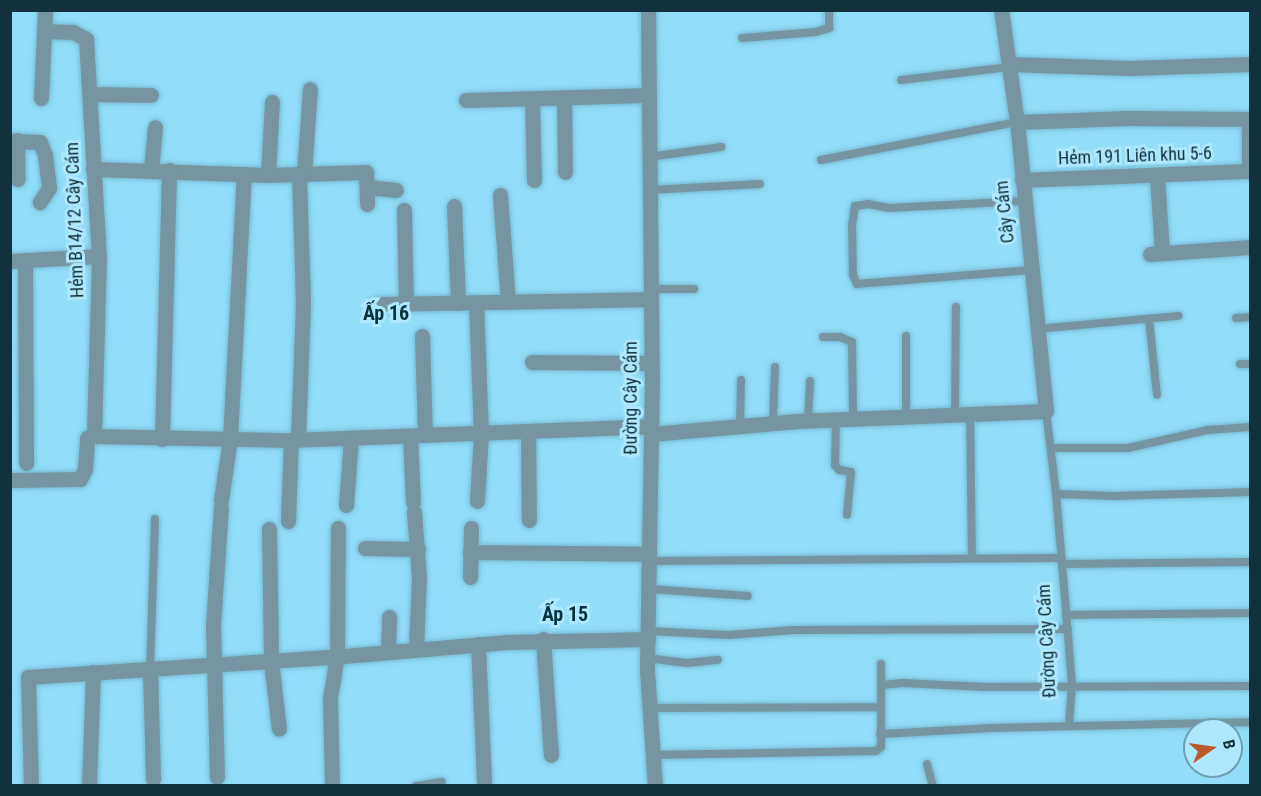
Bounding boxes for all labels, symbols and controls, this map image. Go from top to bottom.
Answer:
street label: Hẻm B14/12 Cây Cám [61,142,89,298]
street label: Hẻm 191 Liên khu 5-6 [1058,143,1212,169]
street label: Cây Cám [991,180,1019,244]
district label: Ấp 16 [363,301,409,325]
street label: Đường Cây Cám [620,341,642,455]
street label: Đường Cây Cám [1033,584,1061,698]
district label: Ấp 15 [542,602,588,626]
north arrow [1183,718,1243,778]
text: B [1219,738,1239,751]

